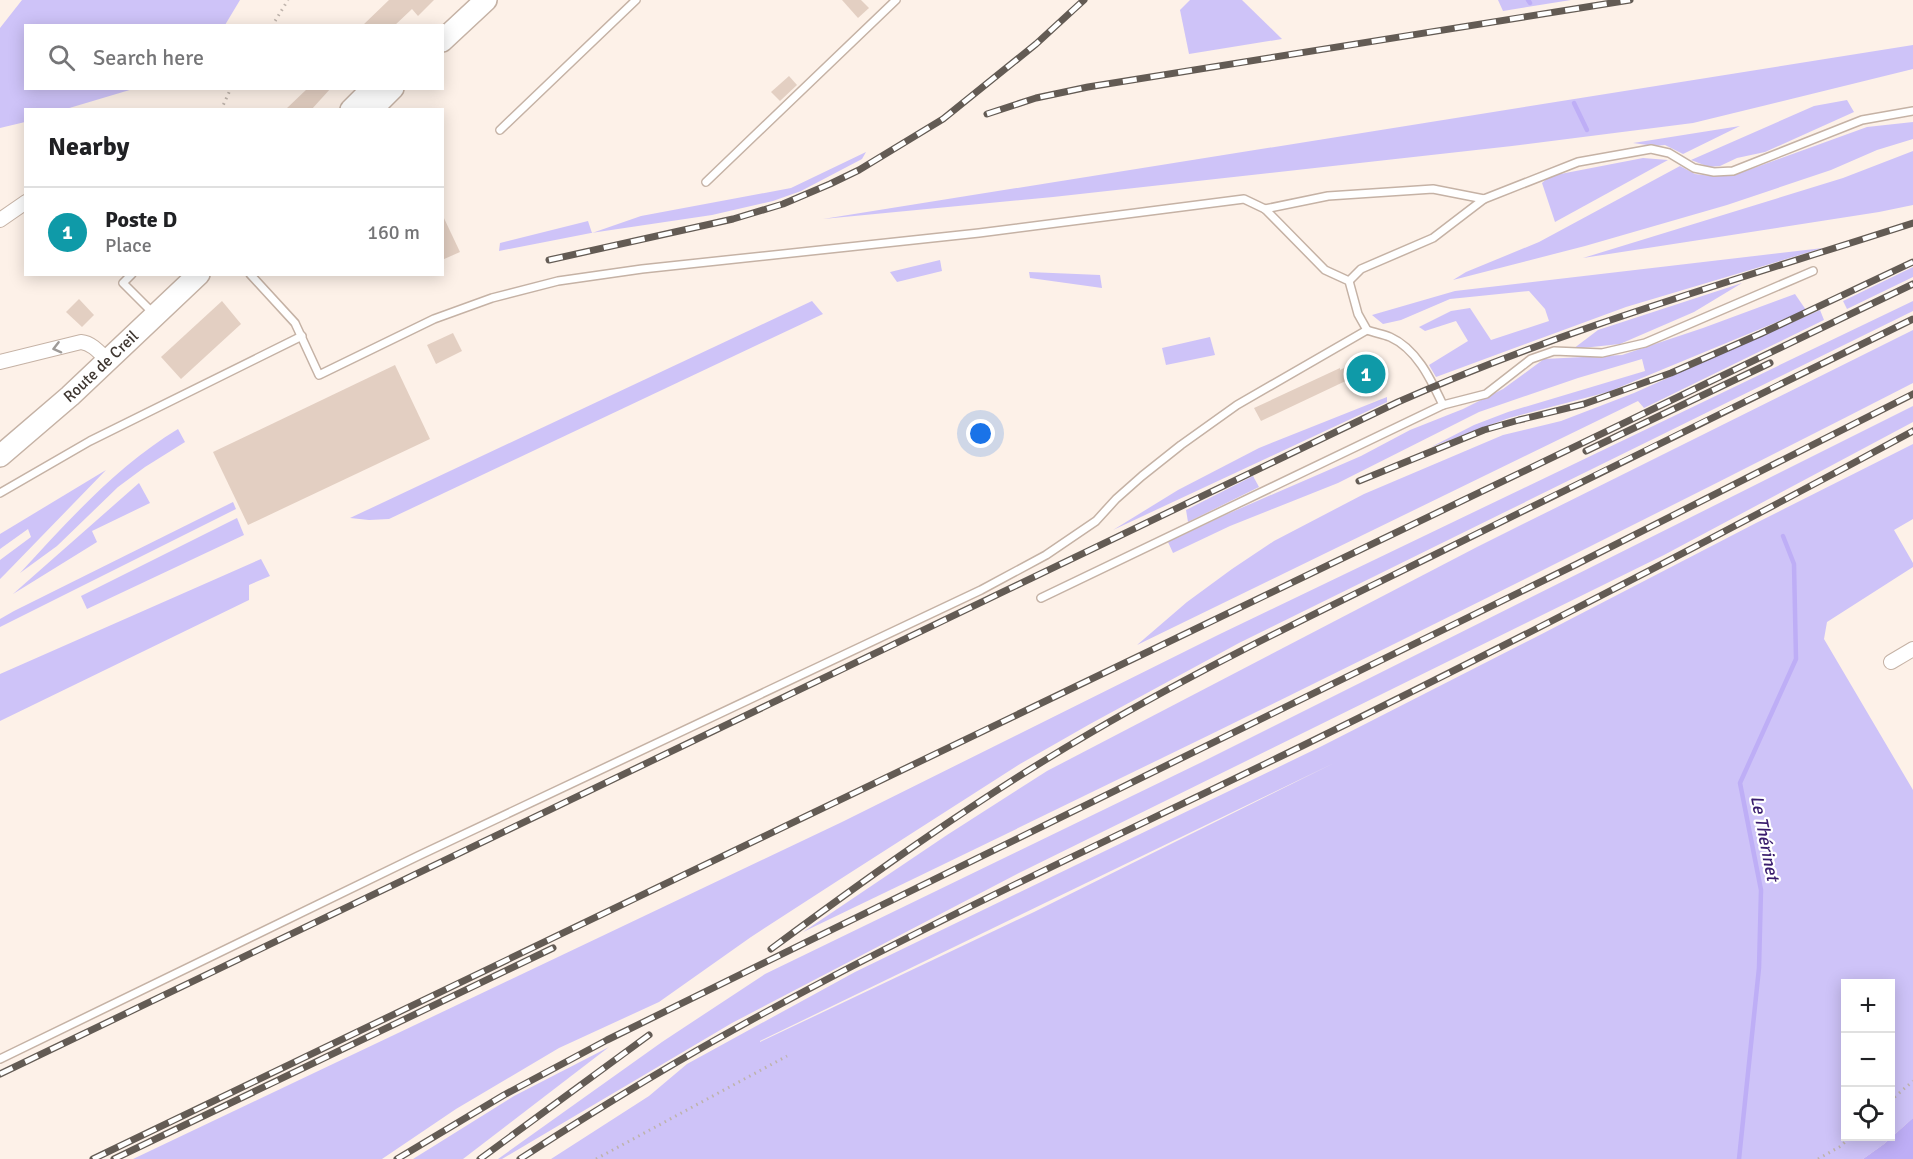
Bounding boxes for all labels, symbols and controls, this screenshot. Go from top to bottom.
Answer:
search box [24,24,444,90]
icon: search [45,41,78,74]
text: Search here [93,44,204,71]
text: Nearby [48,131,129,163]
text: Poste D [105,206,177,233]
text: 1 [62,220,73,245]
text: 160 m [367,220,420,245]
text: Place [105,233,152,258]
street label: Route de Creil [60,326,143,407]
one-way arrow [53,340,63,353]
pin: 1 [1346,352,1386,397]
your location [966,419,995,448]
water label: Le Thérinet [1746,793,1785,885]
map controls [1841,979,1895,1141]
button: + [1841,979,1895,1033]
button: − [1841,1033,1895,1087]
button: locate [1841,1087,1895,1141]

